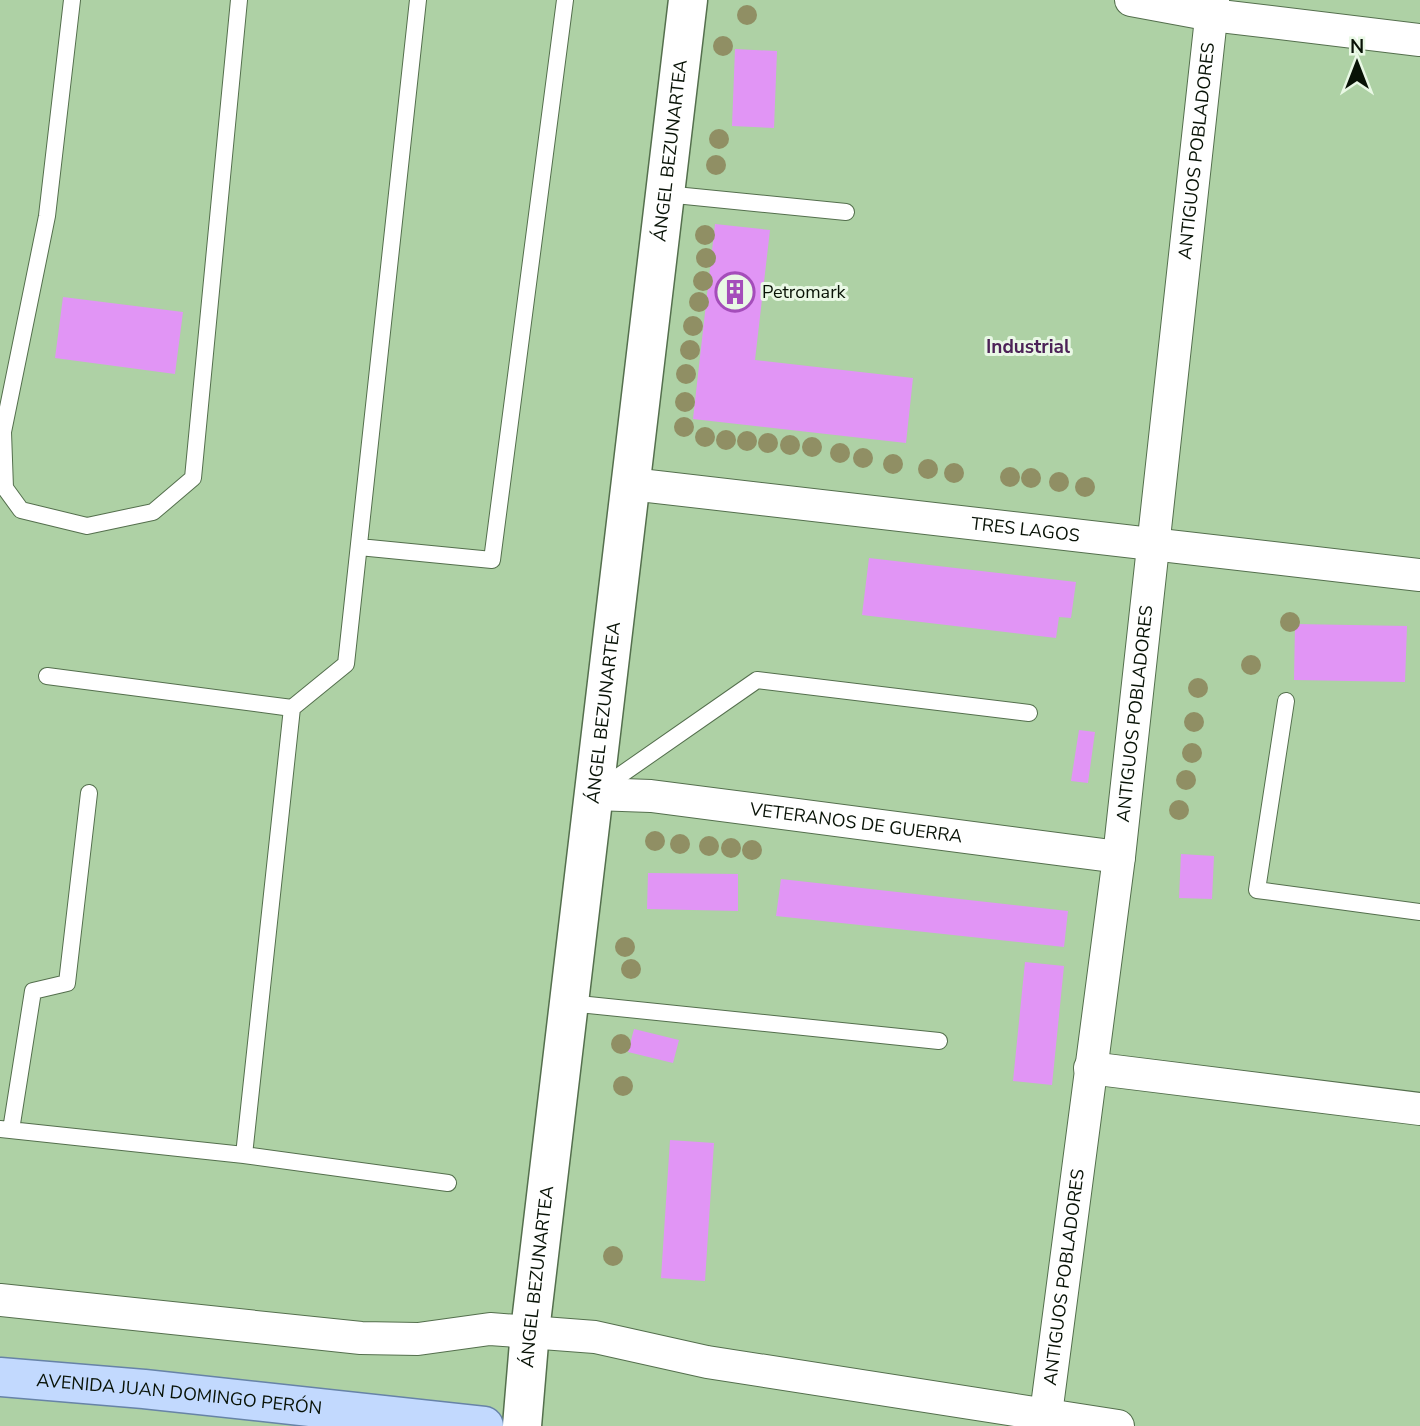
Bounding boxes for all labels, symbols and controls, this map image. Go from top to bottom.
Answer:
north arrow [1322,28,1392,98]
text: N [1350,34,1364,60]
street label: ANTIGUOS POBLADORES [1173,41,1220,261]
street label: ÁNGEL BEZUNARTEA [647,58,693,243]
building icon: Petromark [714,271,756,313]
place label: Petromark [762,280,847,304]
district label: Industrial [986,334,1070,360]
street label: TRES LAGOS [970,511,1081,548]
street label: ANTIGUOS POBLADORES [1111,604,1159,823]
street label: ÁNGEL BEZUNARTEA [581,620,626,805]
street label: VETERANOS DE GUERRA [748,797,964,848]
street label: ANTIGUOS POBLADORES [1038,1168,1090,1387]
street label: ÁNGEL BEZUNARTEA [515,1184,559,1369]
street label: AVENIDA JUAN DOMINGO PERÓN [35,1368,323,1420]

